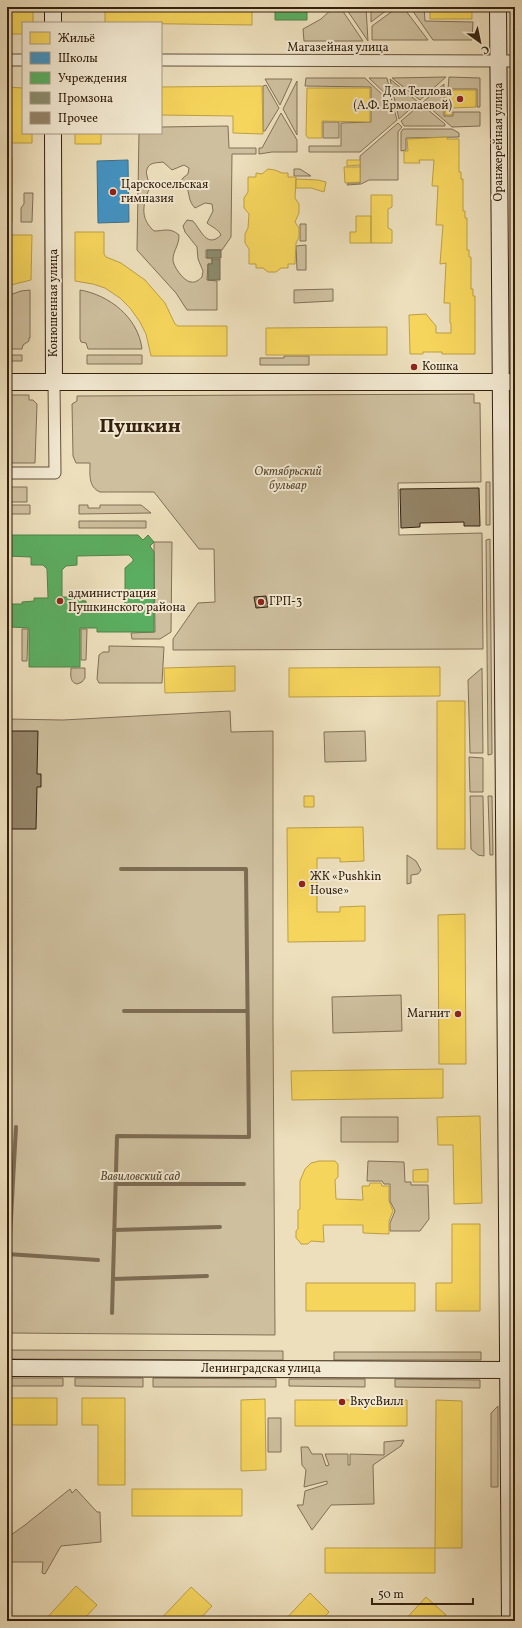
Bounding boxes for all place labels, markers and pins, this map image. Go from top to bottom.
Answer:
place label: Дом Теплова (А.Ф. Ермолаевой) [354,84,452,114]
marker: Дом Теплова (А.Ф. Ермолаевой) [455,94,465,104]
place label: Царскосельская гимназия [121,177,208,207]
marker: Царскосельская гимназия [108,187,118,197]
place label: Кошка [422,359,458,375]
marker: Кошка [409,362,419,372]
place label: администрация Пушкинского района [68,586,186,616]
place label: ГРП-3 [269,594,302,610]
marker: администрация Пушкинского района [55,596,65,606]
marker: ГРП-3 [256,597,266,607]
place label: ЖК «Pushkin House» [310,869,381,899]
marker: ЖК «Pushkin House» [297,879,307,889]
place label: Магнит [407,1006,450,1022]
marker: Магнит [453,1009,463,1019]
place label: ВкусВилл [350,1394,404,1410]
marker: ВкусВилл [337,1397,347,1407]

